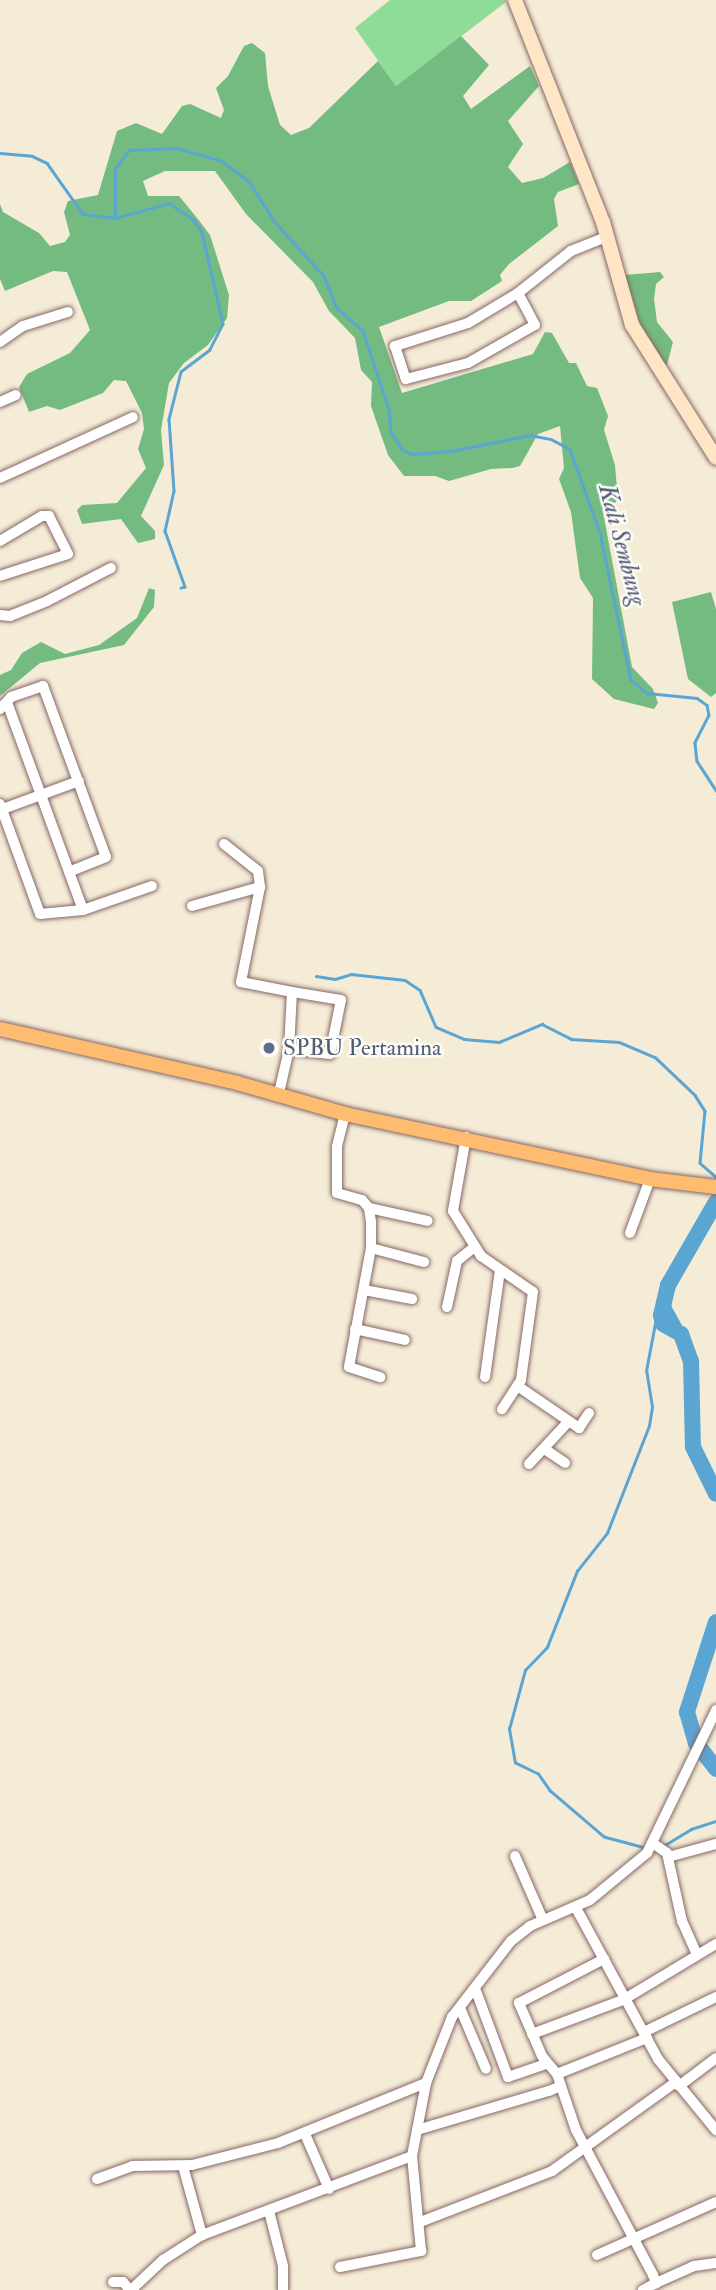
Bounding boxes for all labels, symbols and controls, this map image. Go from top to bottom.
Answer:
water label: Kali Sembung [592,481,652,609]
place label: SPBU Pertamina [283,1034,441,1062]
marker: SPBU Pertamina [261,1040,277,1056]

